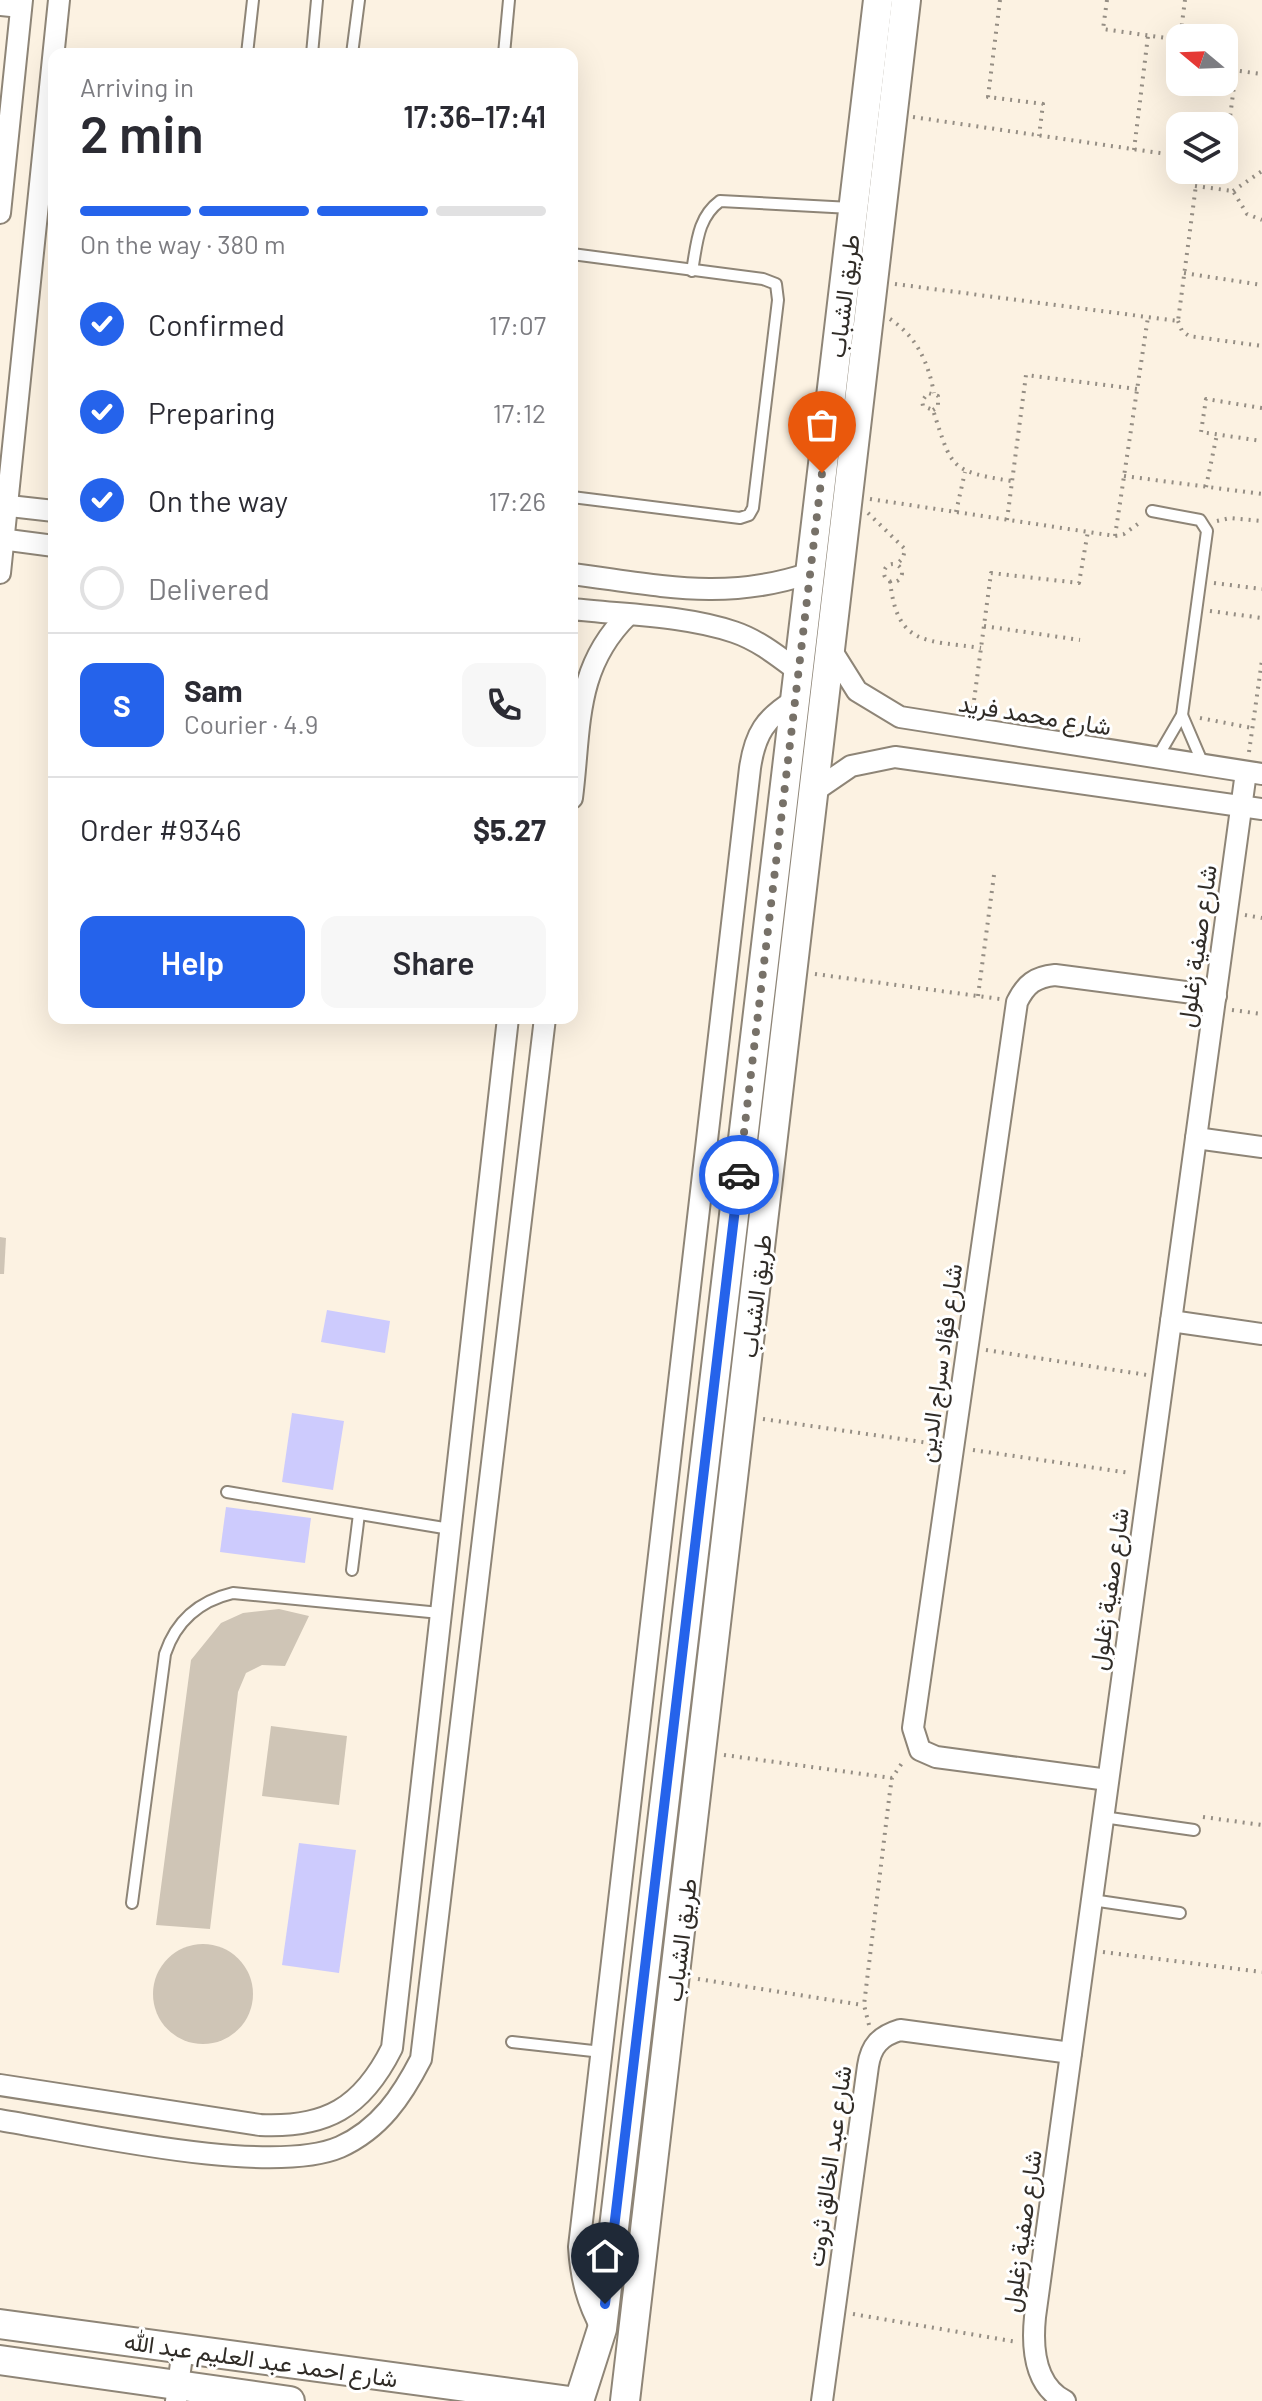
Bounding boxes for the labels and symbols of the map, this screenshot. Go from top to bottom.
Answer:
north arrow [1166,24,1238,96]
street label: طريق الشباب [821,233,867,360]
pin [788,391,856,473]
street label: شارع محمد فريد [956,688,1113,743]
street label: شارع صفية زغلول [1170,863,1225,1029]
courier [699,1135,779,1215]
street label: طريق الشباب [733,1233,779,1360]
street label: شارع فؤاد سراج الدين [911,1262,970,1465]
street label: شارع صفية زغلول [1082,1506,1137,1672]
street label: طريق الشباب [658,1877,704,2004]
street label: شارع عبد الخالق ثروت [800,2064,859,2269]
street label: شارع صفية زغلول [995,2148,1050,2314]
pin [571,2222,639,2304]
street label: شارع احمد عبد العليم عبد الله [122,2325,399,2396]

